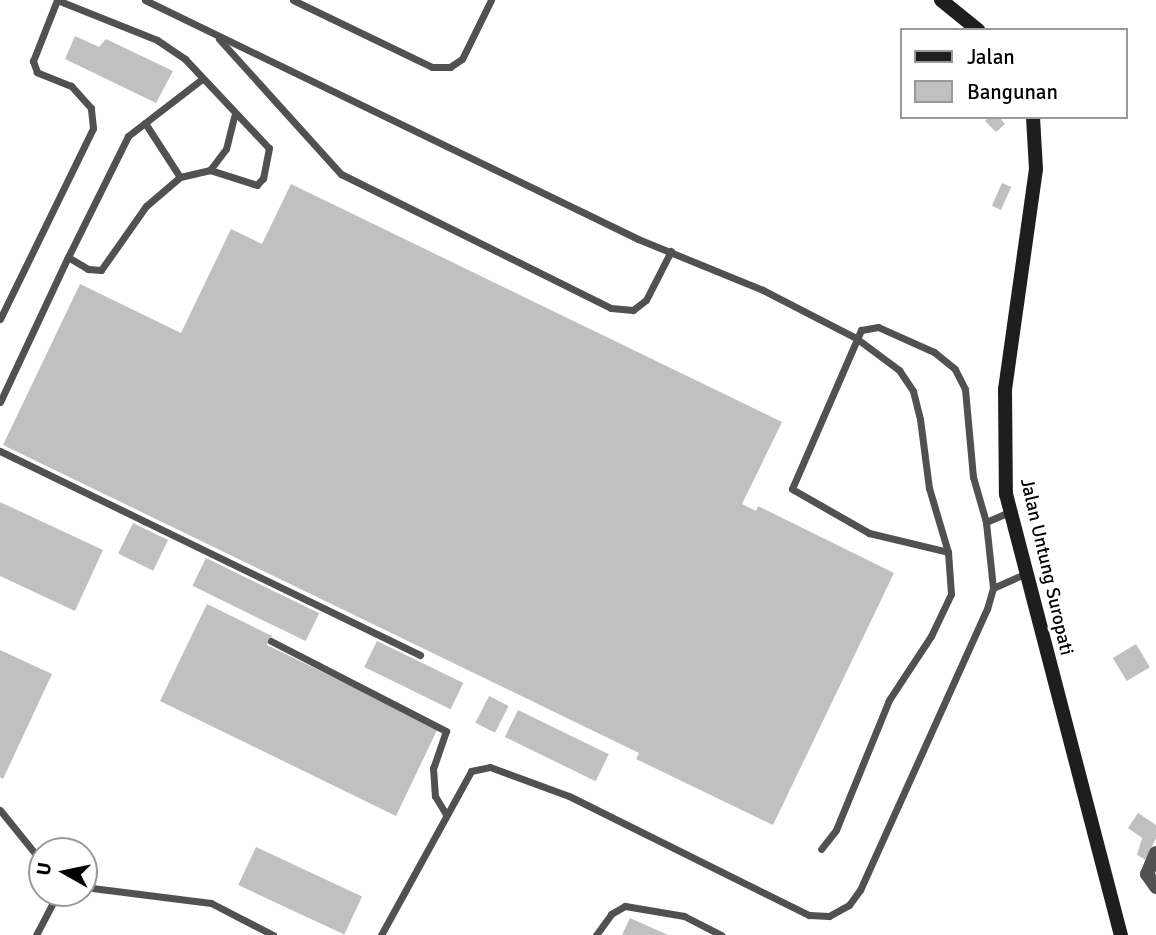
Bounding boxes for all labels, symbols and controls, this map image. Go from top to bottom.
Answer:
legend [900,28,1128,119]
text: Jalan [967,44,1015,70]
text: Bangunan [967,79,1058,105]
street label: Jalan Untung Suropati [1015,476,1077,658]
north arrow [28,837,98,907]
text: U [31,861,57,877]

